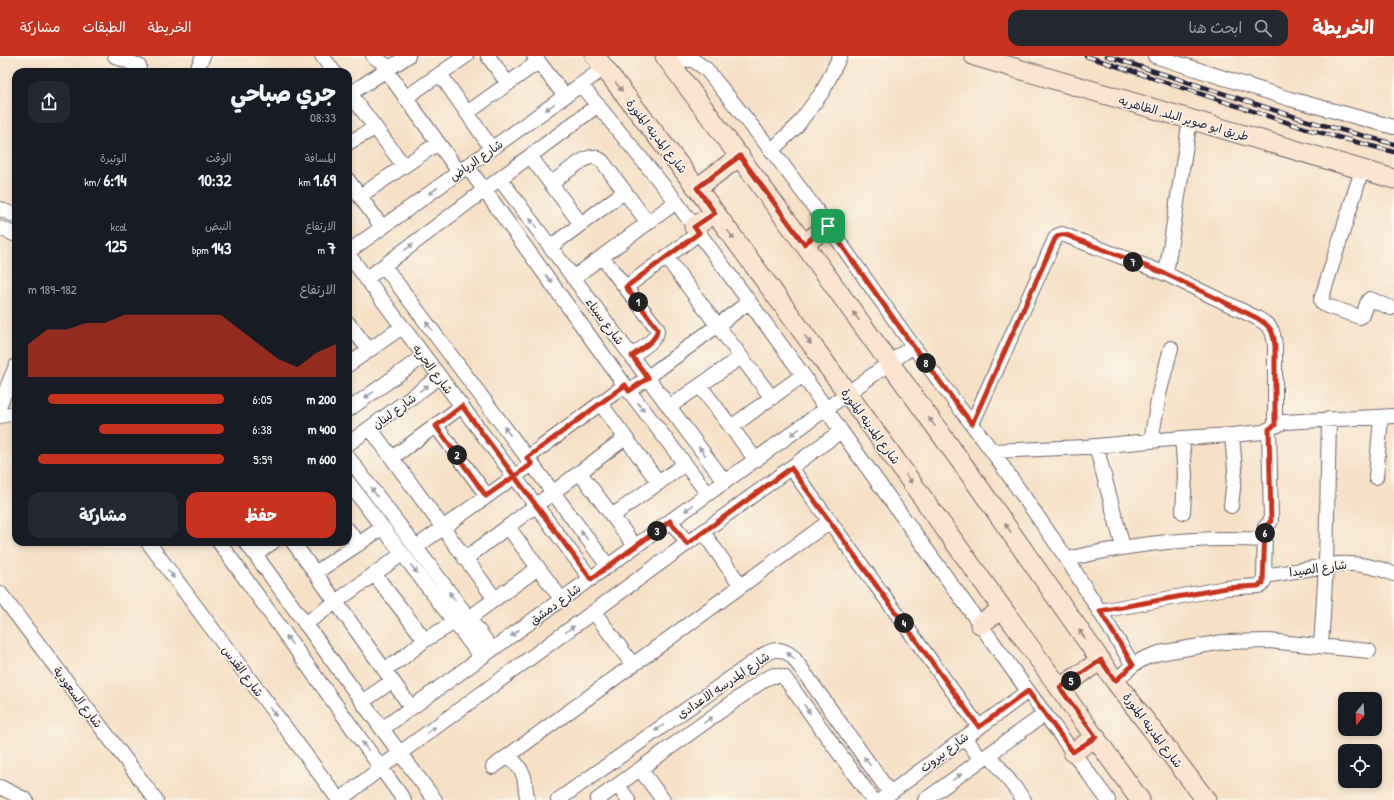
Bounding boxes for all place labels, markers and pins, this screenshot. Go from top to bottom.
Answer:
pin [811,209,845,243]
pin: 7 [1123,252,1143,272]
pin: 1 [628,292,648,312]
pin: 8 [916,353,936,373]
pin: 2 [447,445,467,465]
pin: 3 [647,521,667,541]
pin: 6 [1255,523,1275,543]
pin: 4 [894,613,914,633]
pin: 5 [1061,671,1081,691]

